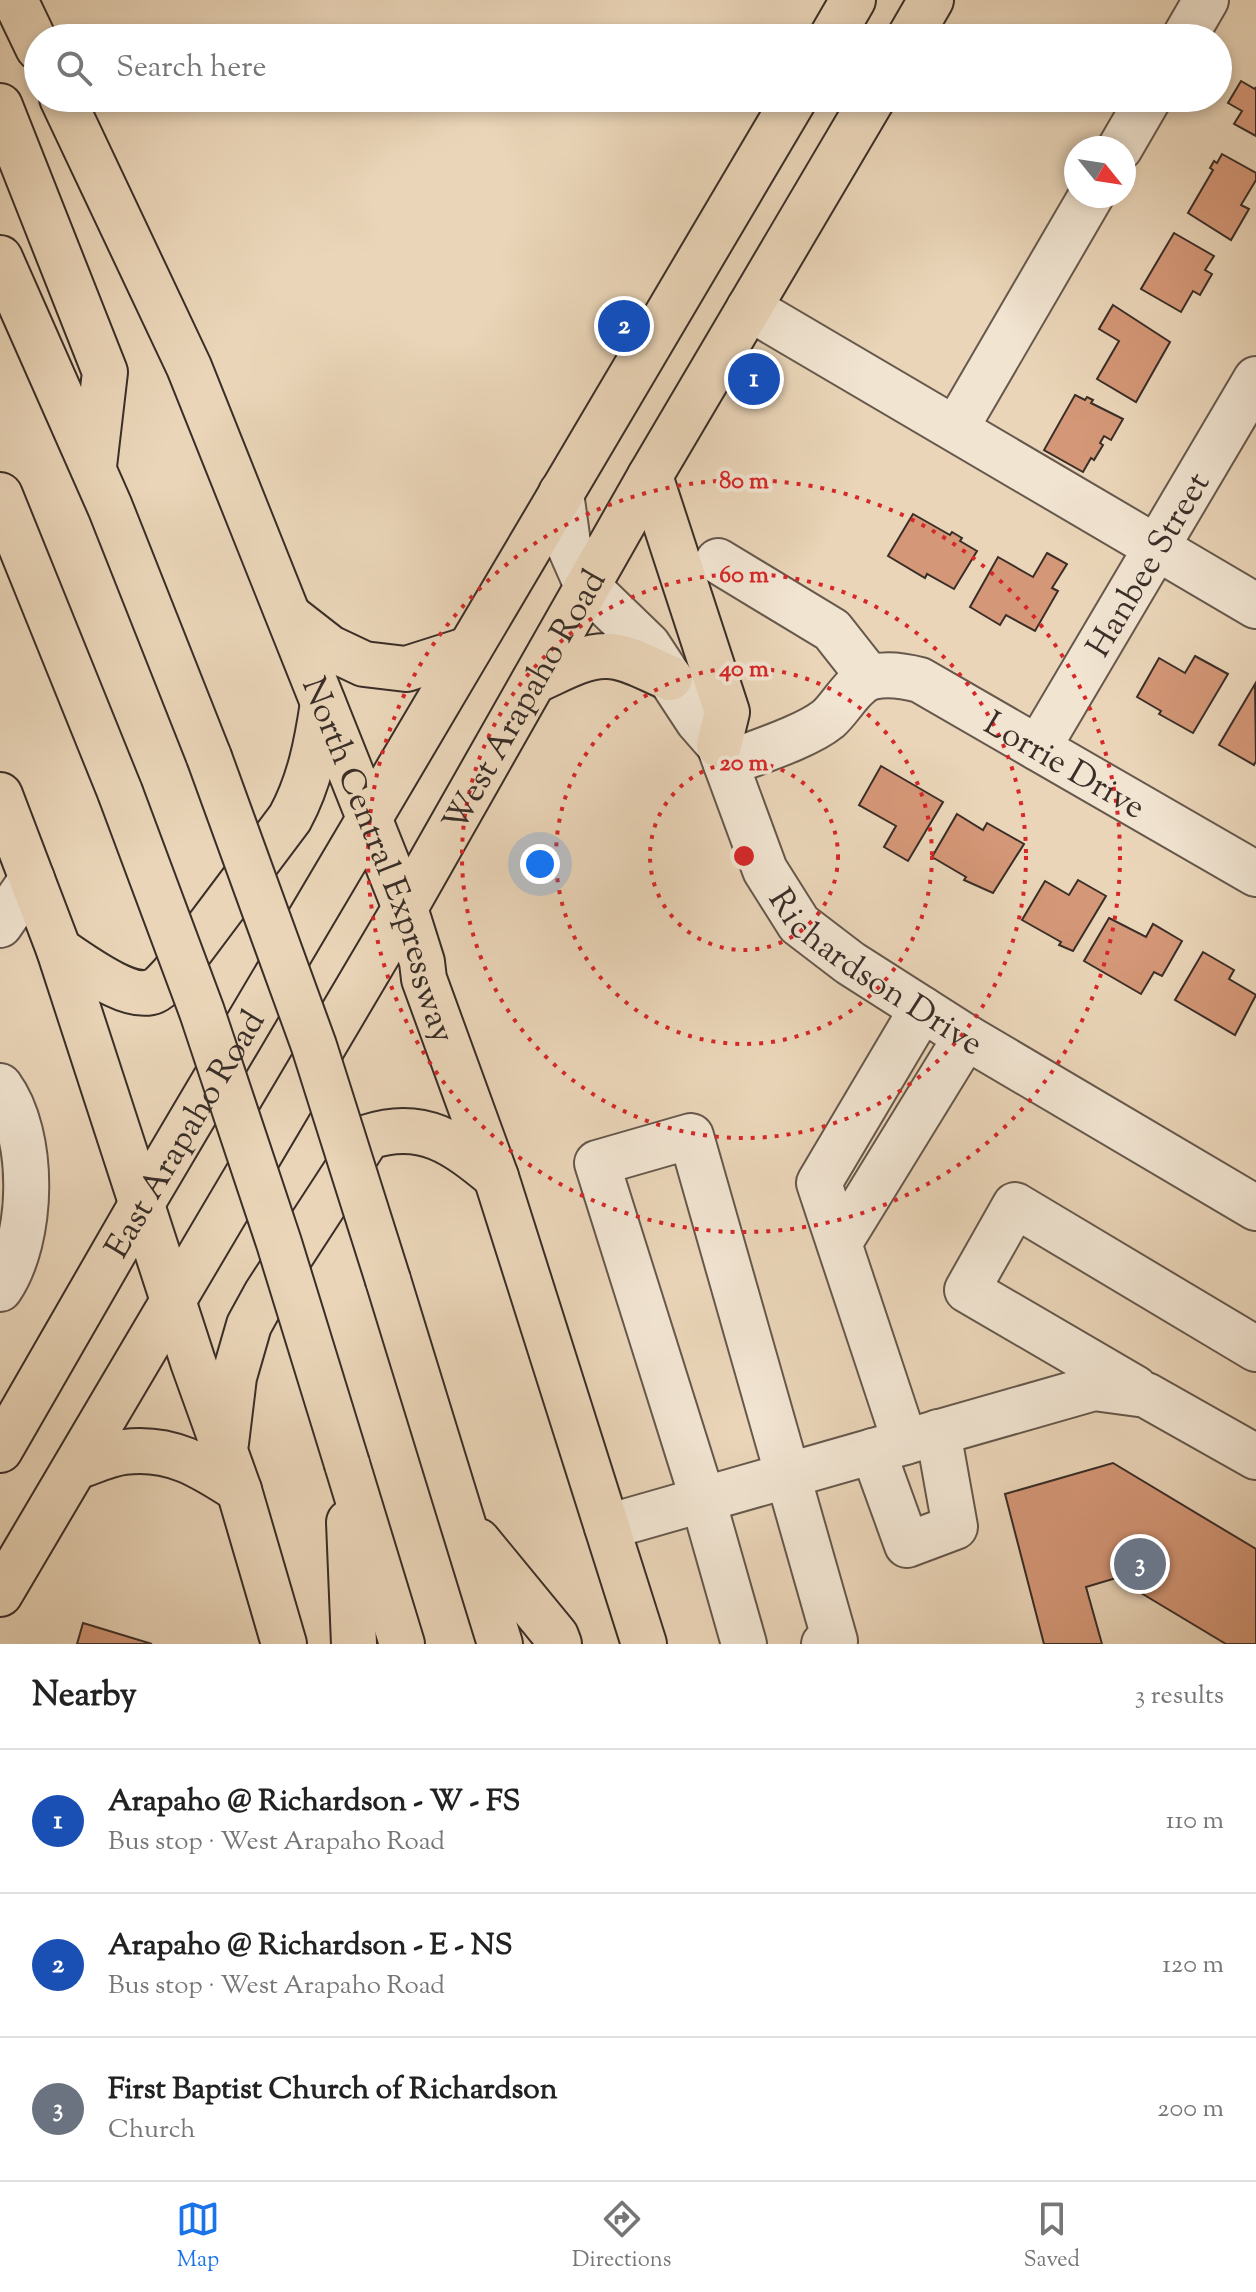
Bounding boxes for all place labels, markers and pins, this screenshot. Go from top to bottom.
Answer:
pin: 2 [598,296,650,356]
pin: 1 [728,349,780,409]
centre of rings [730,842,758,870]
pin: 3 [1114,1534,1166,1594]

